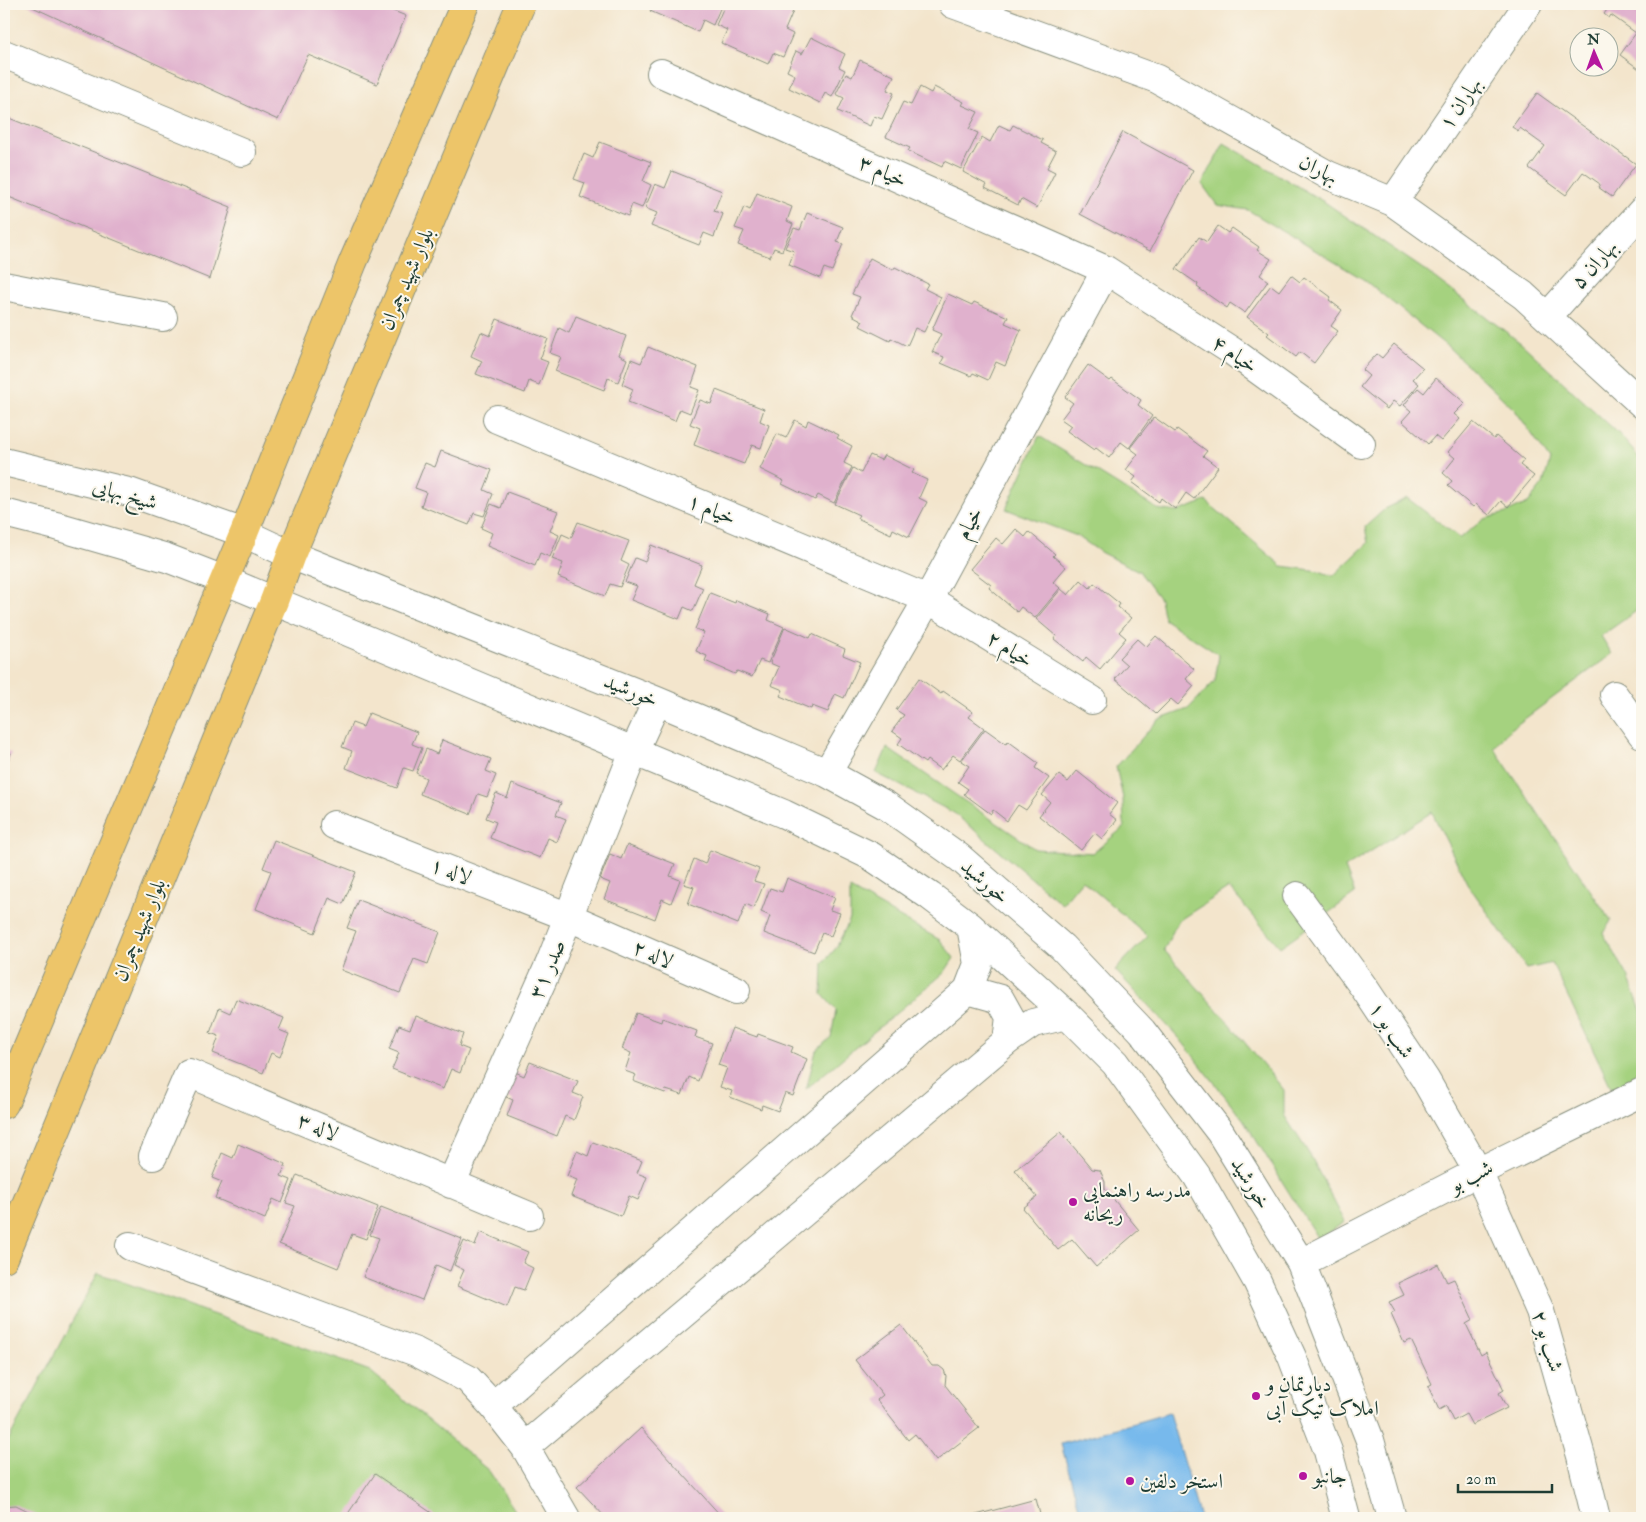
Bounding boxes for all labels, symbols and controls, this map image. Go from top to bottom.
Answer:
north arrow [1568,28,1618,78]
text: N [1586,31,1601,48]
street label: بهاران ۱ [1433,72,1488,135]
street label: بهاران [1294,148,1343,191]
street label: خیام ۳ [853,149,911,198]
street label: بلوار شهید چمران [373,224,440,335]
street label: بهاران ۵ [1565,234,1624,295]
street label: خیام ۴ [1204,329,1263,383]
street label: شیخ بهایی [88,472,160,521]
street label: خیام ۱ [682,487,740,535]
street label: خیام [950,502,993,546]
street label: خیام ۲ [979,625,1038,677]
street label: خورشید [600,667,662,714]
street label: لاله ۱ [427,851,475,892]
street label: خورشید [955,853,1015,910]
street label: بلوار شهید چمران [107,875,172,986]
street label: لاله ۲ [628,934,677,975]
street label: صدر ۳۱ [523,935,572,1003]
street label: شب بو ۱ [1363,997,1420,1064]
street label: لاله ۳ [293,1107,342,1148]
street label: خورشید [1224,1152,1277,1214]
street label: شب بو [1443,1154,1498,1200]
place label: مدرسه راهنمایی ریحانه [1083,1177,1191,1228]
marker: مدرسه راهنمایی ریحانه [1067,1196,1079,1208]
street label: شب بو ۲ [1525,1307,1570,1375]
place label: دپارتمان و املاک تیک آبی [1264,1371,1379,1423]
marker: دپارتمان و املاک تیک آبی [1250,1390,1262,1402]
scale bar [1458,1462,1552,1494]
place label: جانبو [1311,1463,1347,1490]
place label: استخر دلفین [1140,1468,1223,1495]
marker: جانبو [1297,1470,1309,1482]
text: 20 m [1466,1470,1496,1489]
marker: استخر دلفین [1124,1475,1136,1487]

